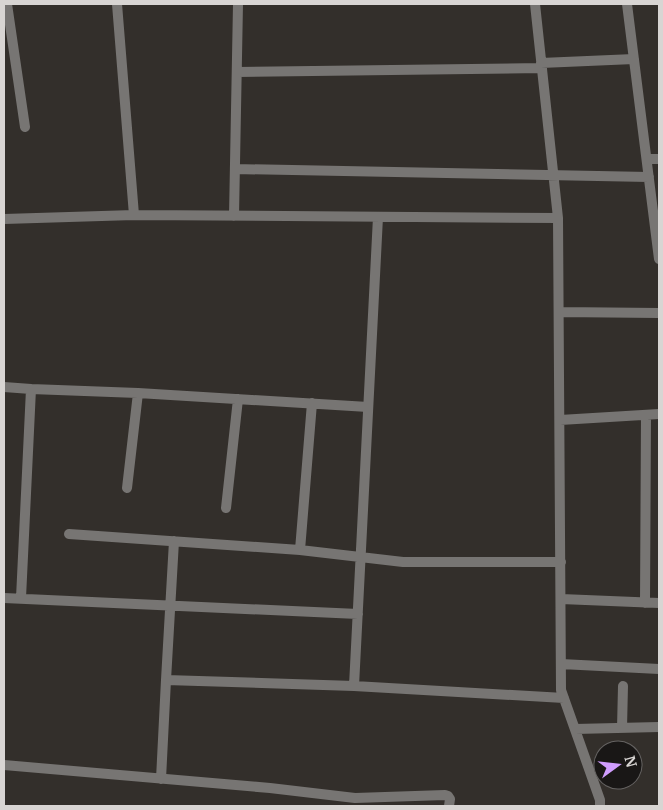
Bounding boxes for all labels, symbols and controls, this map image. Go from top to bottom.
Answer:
north arrow [593,740,643,790]
text: N [620,754,641,769]

